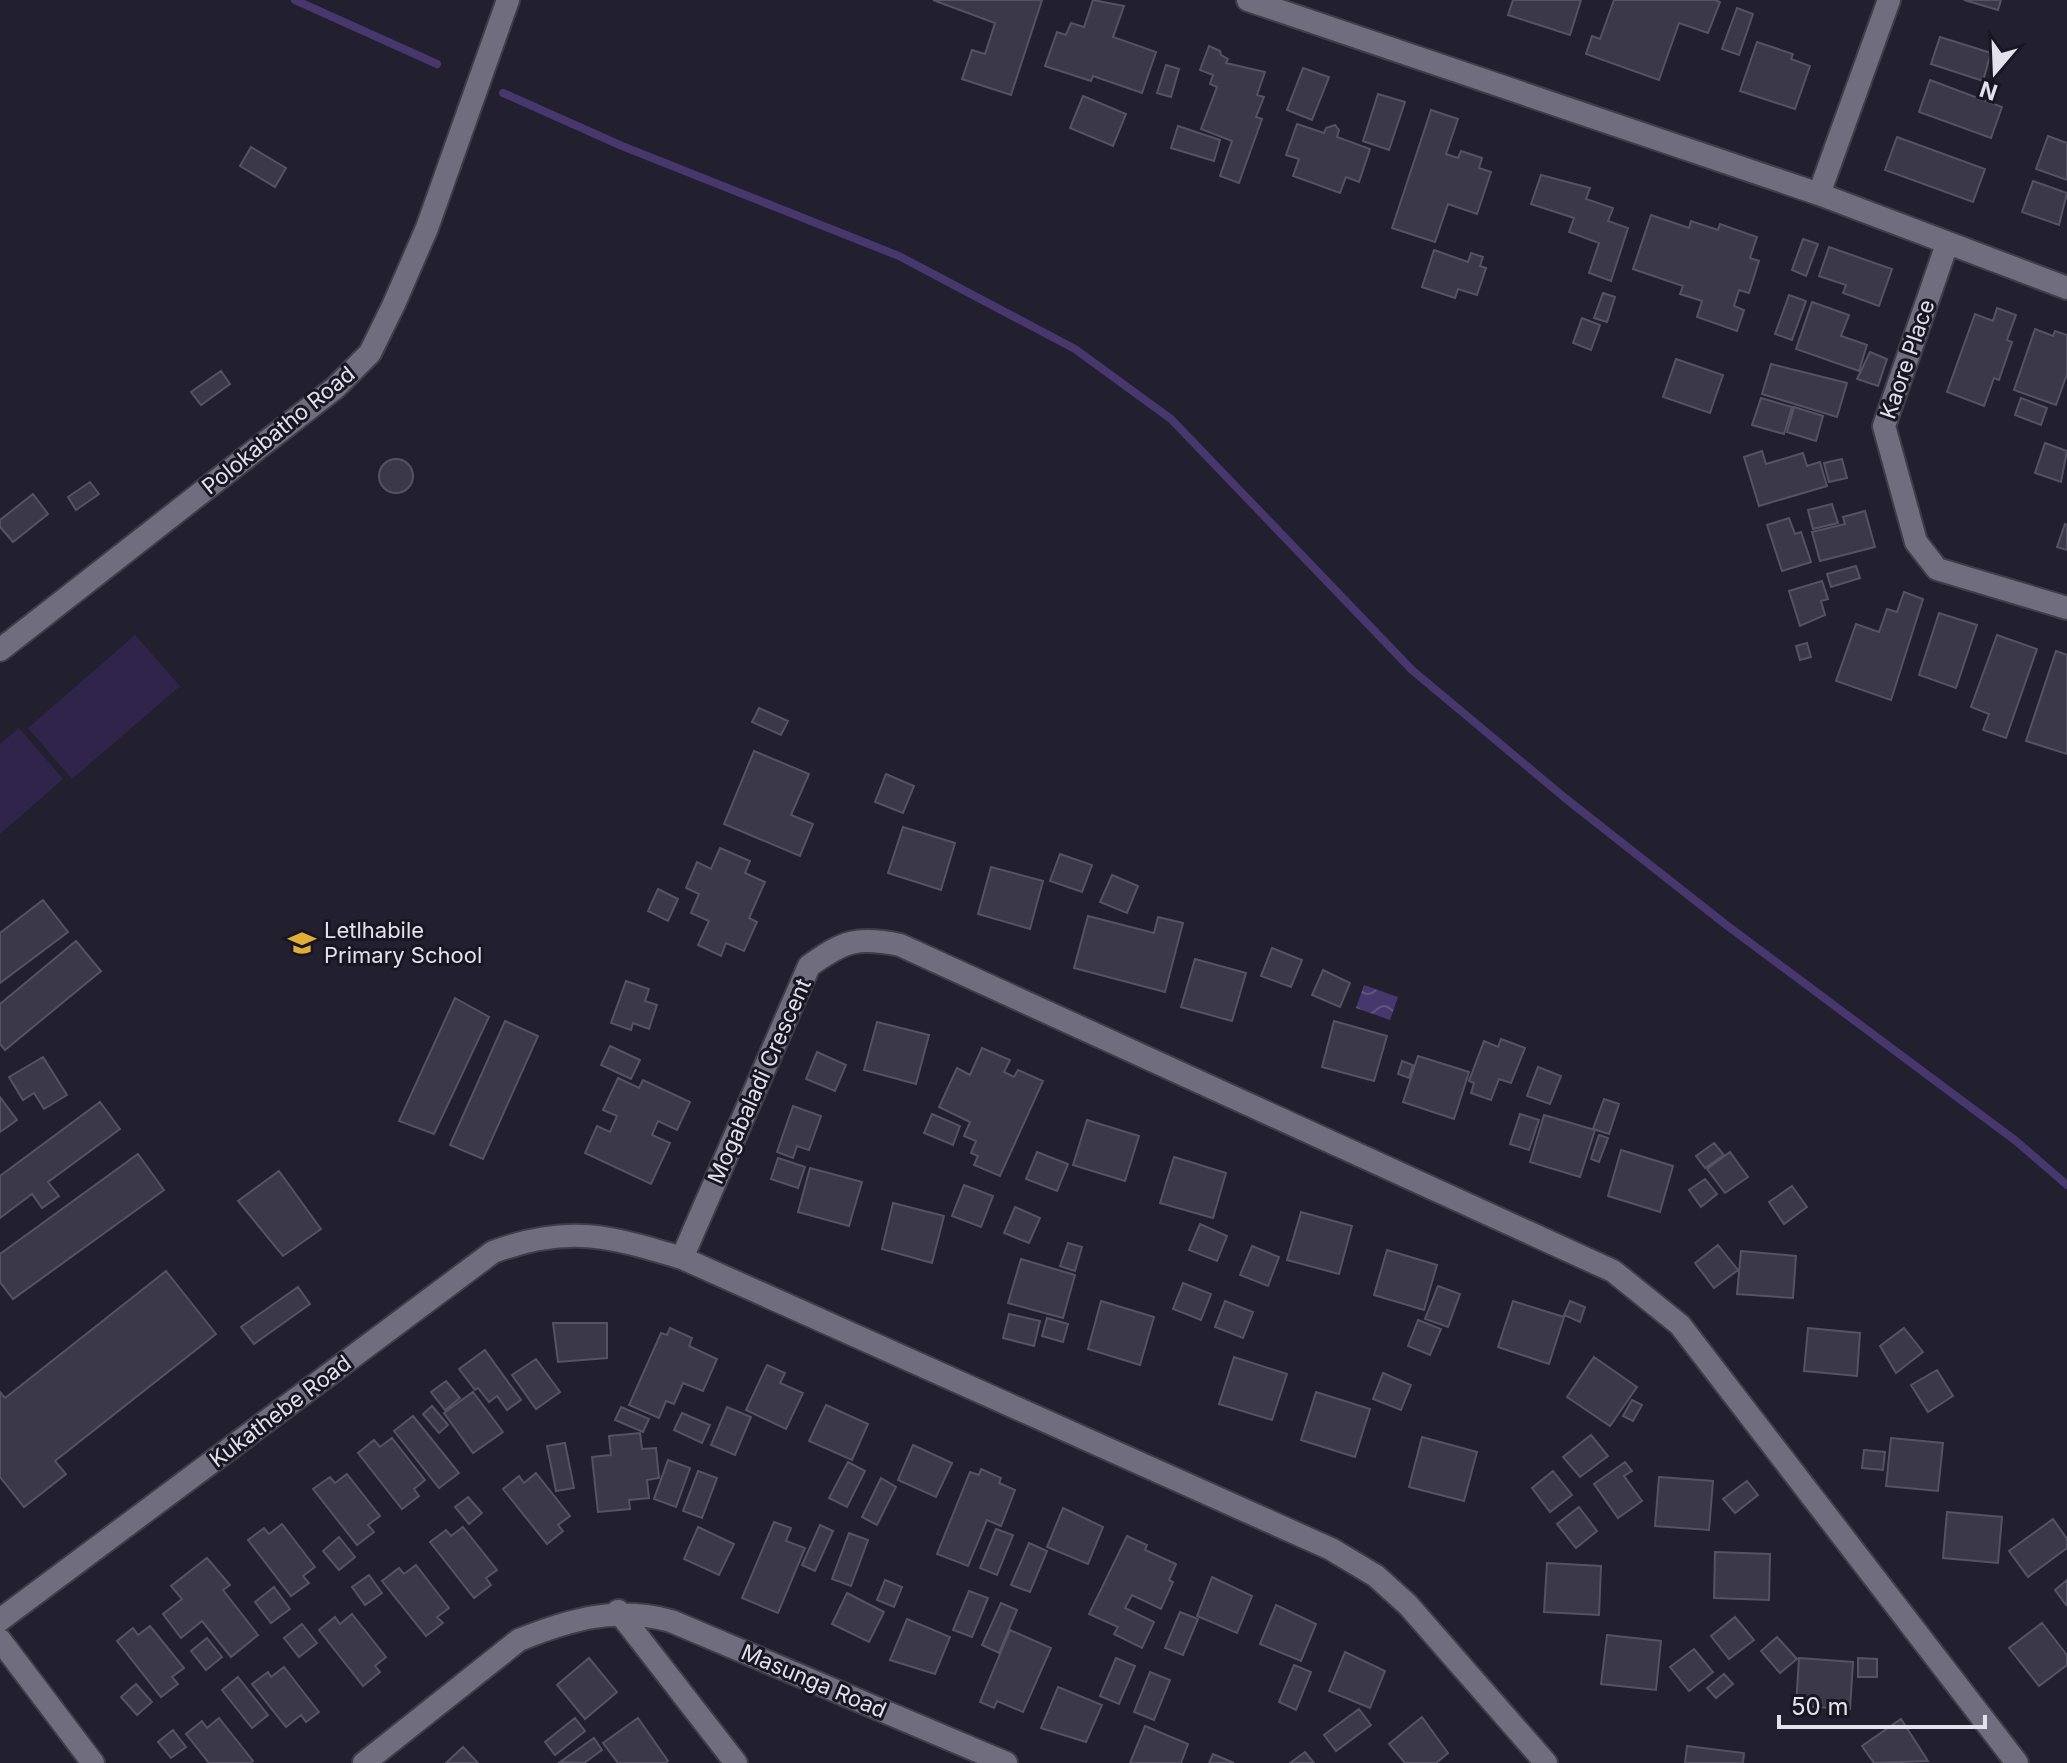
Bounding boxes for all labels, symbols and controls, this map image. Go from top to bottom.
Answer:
north arrow [1955,32,2035,112]
text: N [1976,76,2001,106]
street label: Kaore Place [1874,296,1940,422]
street label: Polokabatho Road [196,361,360,499]
place label: Letlhabile Primary School [324,917,482,968]
school or university icon: Letlhabile Primary School [287,928,317,958]
street label: Mogabaladi Crescent [702,974,816,1188]
street label: Kukathebe Road [204,1349,356,1473]
street label: Masunga Road [738,1639,890,1723]
scale bar [1779,1679,1985,1729]
text: 50 m [1791,1692,1849,1721]

